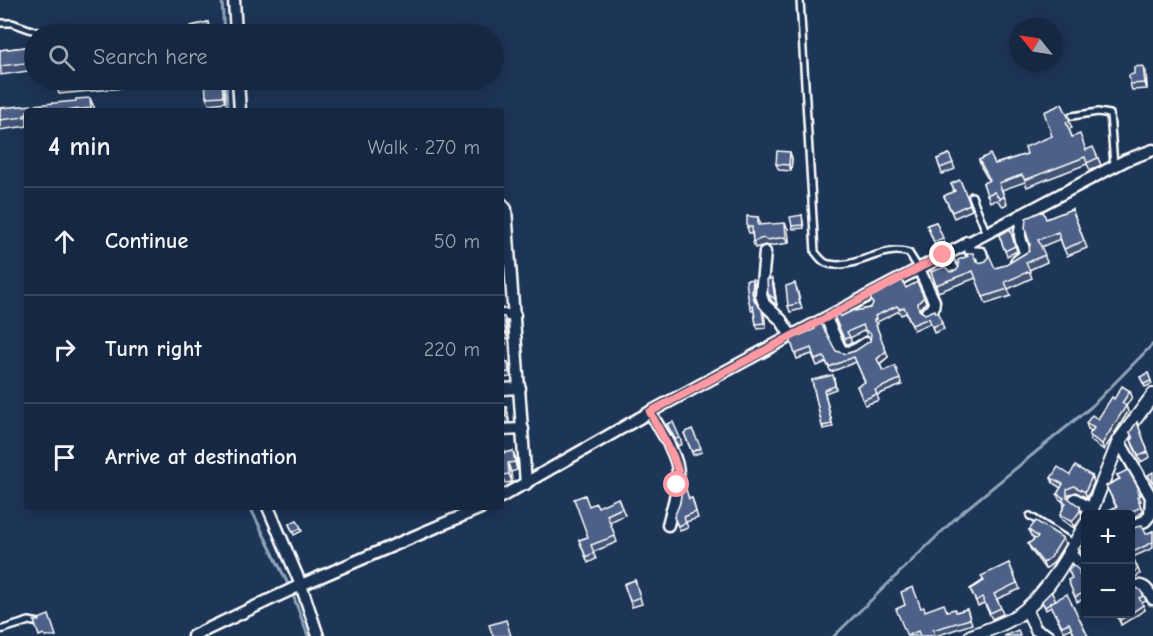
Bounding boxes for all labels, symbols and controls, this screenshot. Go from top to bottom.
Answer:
north arrow [1009,18,1063,72]
search box [24,24,504,90]
icon: search [45,41,78,74]
text: Search here [93,44,208,70]
text: 4 min [48,132,111,162]
text: Walk · 270 m [367,136,480,159]
icon: ahead [48,225,81,258]
text: Continue [105,228,188,254]
text: 50 m [434,230,480,253]
route end [929,241,955,267]
icon: right [48,333,81,366]
text: Turn right [105,336,202,362]
text: 220 m [424,338,480,361]
icon: arrive [48,441,81,474]
text: Arrive at destination [105,444,297,470]
route start [663,471,689,497]
map controls [1081,510,1135,618]
button: + [1081,510,1135,564]
button: − [1081,564,1135,618]

